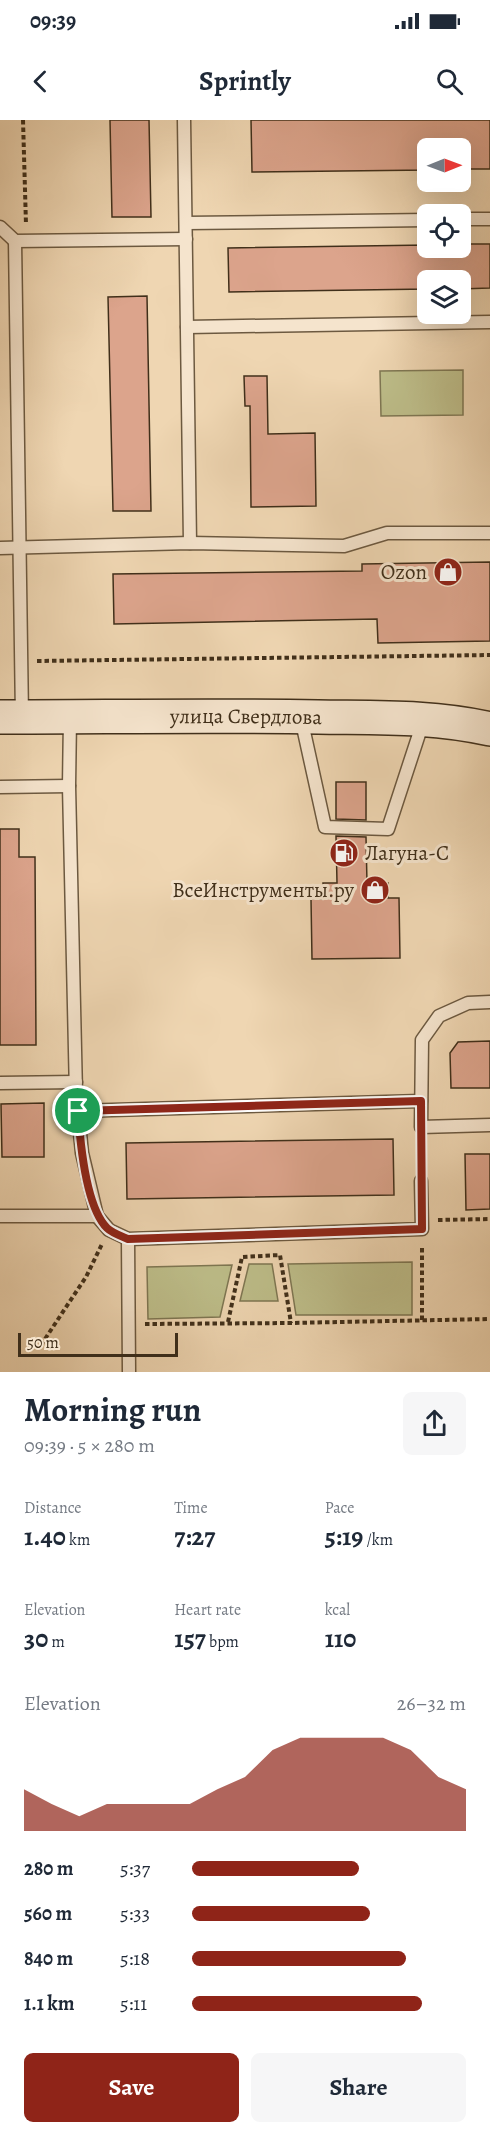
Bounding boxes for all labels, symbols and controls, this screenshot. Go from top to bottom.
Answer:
text: 09:39 [30,6,76,36]
text: Sprintly [199,63,291,99]
icon: back [24,65,57,98]
icon: search [433,65,466,98]
north arrow [417,138,471,192]
map controls [417,138,471,324]
button: locate [417,204,471,258]
button: layers [417,270,471,324]
shop icon: Ozon [432,556,464,588]
place label: Ozon [381,558,427,586]
street label: улица Свердлова [169,702,323,731]
fuel station icon: Лагуна-С [328,837,360,869]
place label: Лагуна-С [365,839,449,867]
shop icon: ВсеИнструменты.ру [359,874,391,906]
place label: ВсеИнструменты.ру [172,876,354,904]
pin [52,1085,103,1136]
icon: arrive [61,1094,94,1127]
scale bar [18,1330,178,1358]
text: 50 m [27,1332,59,1354]
text: Morning run [24,1387,201,1432]
button: share [403,1392,466,1455]
text: 09:39 · 5 × 280 m [24,1432,155,1459]
text: Distance [24,1497,81,1519]
text: Time [174,1497,208,1519]
text: Pace [325,1497,354,1519]
text: 1.40 [24,1519,66,1554]
text: 7:27 [174,1519,215,1554]
text: 5:19 [325,1519,363,1554]
text: km [66,1529,90,1551]
text: /km [363,1529,393,1551]
text: Elevation [24,1599,85,1621]
text: Heart rate [174,1599,241,1621]
text: kcal [325,1599,350,1621]
text: 30 [24,1621,48,1656]
text: 157 [174,1621,206,1656]
text: 110 [325,1621,356,1656]
text: m [48,1631,65,1653]
text: bpm [206,1631,239,1653]
text: Elevation [24,1690,101,1717]
text: 26–32 m [397,1690,466,1717]
text: 280 m [24,1855,74,1882]
text: 5:37 [120,1855,150,1882]
text: 560 m [24,1900,72,1927]
text: 5:33 [120,1900,150,1927]
text: 840 m [24,1945,73,1972]
text: 5:18 [120,1945,150,1972]
text: 1.1 km [24,1990,74,2017]
text: 5:11 [120,1990,147,2017]
button: Save [24,2053,239,2122]
button: Share [251,2053,466,2122]

